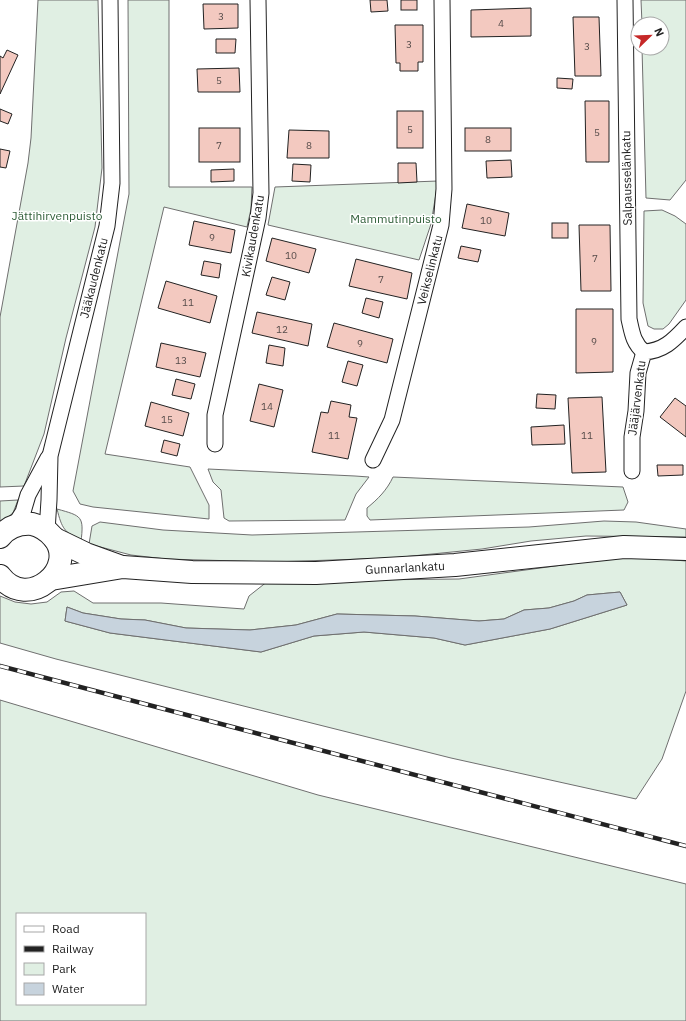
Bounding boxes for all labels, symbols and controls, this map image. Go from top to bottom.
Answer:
house number: 3 [218,10,224,23]
north arrow [630,16,670,56]
house number: 4 [498,17,504,30]
text: N [651,26,667,39]
house number: 3 [406,38,412,51]
house number: 3 [584,40,590,53]
house number: 5 [216,74,222,87]
house number: 5 [407,123,413,136]
house number: 5 [594,126,600,139]
street label: Salpausselänkatu [618,130,635,226]
house number: 8 [485,133,491,146]
house number: 7 [216,139,222,152]
house number: 8 [306,139,312,152]
street label: Kivikaudenkatu [238,194,267,278]
park label: Jättihirvenpuisto [12,208,103,223]
park label: Mammutinpuisto [350,211,442,226]
house number: 10 [480,214,492,227]
house number: 9 [209,231,215,244]
street label: Veikselinkatu [414,233,445,307]
street label: Jääkaudenkatu [76,236,111,320]
house number: 10 [285,249,297,262]
house number: 7 [592,252,598,265]
house number: 7 [378,273,384,286]
house number: 11 [182,296,194,309]
house number: 12 [276,323,288,336]
house number: 9 [591,335,597,348]
house number: 9 [357,337,363,350]
house number: 13 [175,354,187,367]
street label: Jääjärvenkatu [624,359,649,436]
house number: 14 [261,400,273,413]
house number: 15 [161,413,173,426]
house number: 11 [328,429,340,442]
house number: 11 [581,429,593,442]
street label: Gunnarlankatu [365,558,445,577]
legend [16,913,146,1005]
text: Road [52,921,80,936]
text: Railway [52,941,94,956]
text: Park [52,961,77,976]
text: Water [52,981,85,996]

